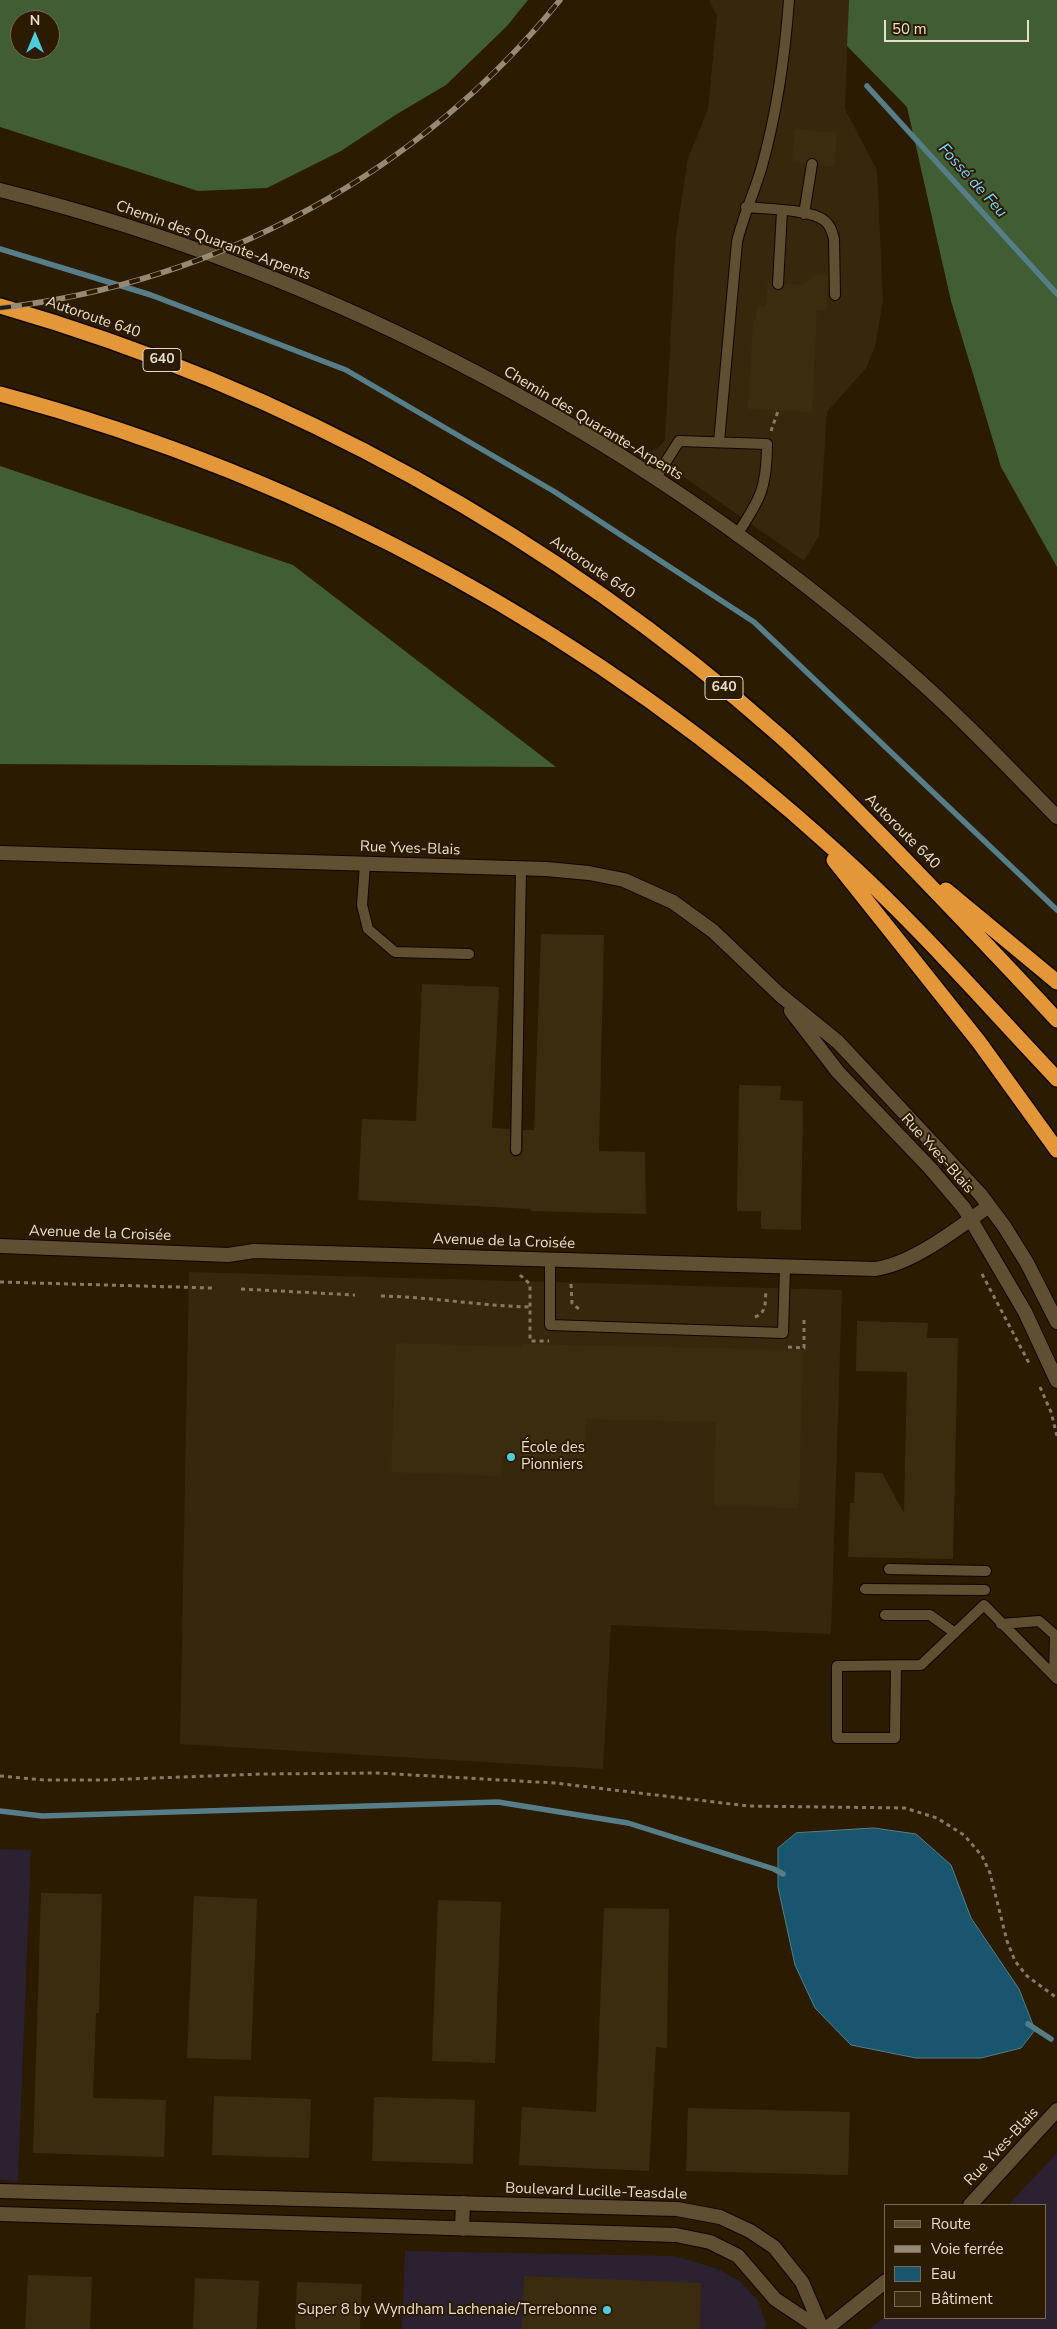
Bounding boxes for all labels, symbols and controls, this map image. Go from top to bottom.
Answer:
north arrow [10,10,60,60]
scale bar [887,10,1032,42]
text: N [30,11,40,30]
text: 50 m [892,19,927,39]
water label: Fossé de Feu [934,140,1010,222]
street label: Chemin des Quarante-Arpents [113,197,313,285]
street label: Autoroute 640 [43,293,143,343]
road number: 640 [143,348,181,372]
street label: Chemin des Quarante-Arpents [500,363,686,485]
street label: Autoroute 640 [546,533,638,603]
road number: 640 [705,676,743,700]
street label: Autoroute 640 [861,791,943,873]
street label: Rue Yves-Blais [359,838,461,860]
street label: Rue Yves-Blais [897,1111,977,1197]
street label: Avenue de la Croisée [29,1223,171,1245]
street label: Avenue de la Croisée [433,1231,575,1253]
place label: École des Pionniers [521,1439,585,1474]
marker: École des Pionniers [505,1451,517,1463]
street label: Rue Yves-Blais [961,2104,1043,2190]
street label: Boulevard Lucille-Teasdale [505,2180,687,2204]
legend [884,2204,1047,2319]
text: Route [931,2214,971,2234]
text: Voie ferrée [931,2239,1003,2259]
text: Eau [931,2264,956,2284]
text: Bâtiment [931,2289,992,2309]
place label: Super 8 by Wyndham Lachenaie/Terrebonne [297,2301,597,2319]
marker: Super 8 by Wyndham Lachenaie/Terrebonne [601,2304,613,2316]

